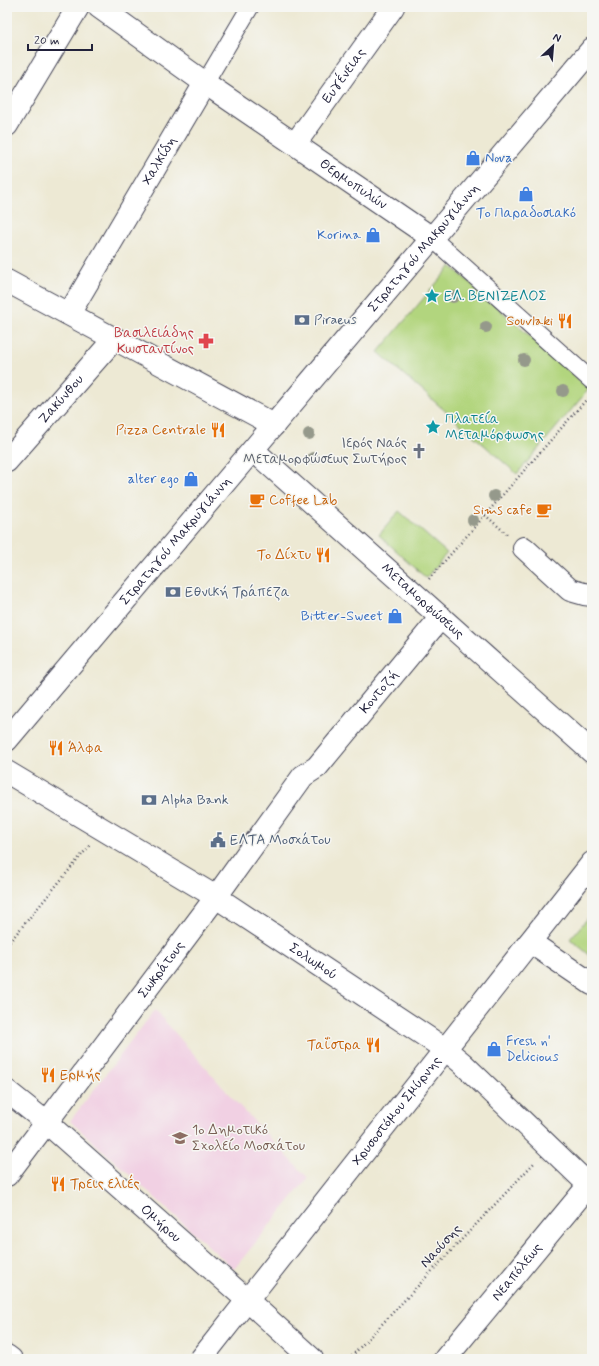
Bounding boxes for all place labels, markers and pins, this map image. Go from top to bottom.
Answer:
shop icon: Nova [464,149,482,167]
place label: Nova [485,149,512,167]
shop icon: Το Παραδοσιακό [517,185,535,203]
place label: Το Παραδοσιακό [476,204,576,222]
place label: Korina [317,226,362,244]
shop icon: Korina [364,226,382,244]
place icon: ΕΛ. ΒΕΝΙΖΕΛΟΣ [423,287,441,305]
place label: ΕΛ. ΒΕΝΙΖΕΛΟΣ [444,287,547,305]
bank icon: Piraeus [293,311,311,329]
place label: Piraeus [314,311,357,329]
place label: Souvlaki [507,312,553,330]
restaurant icon: Souvlaki [556,312,574,330]
place label: Βασιλειάδης Κωσταντίνος [114,324,194,358]
pharmacy icon: Βασιλειάδης Κωσταντίνος [197,332,215,350]
place label: Πλατεία Μεταμόρφωσης [445,410,544,444]
place icon: Πλατεία Μεταμόρφωσης [424,418,442,436]
place label: Pizza Centrale [116,421,206,439]
restaurant icon: Pizza Centrale [209,421,227,439]
place label: Ιερός Ναός Μεταμορφώσεως Σωτήρος [243,434,407,468]
church icon: Ιερός Ναός Μεταμορφώσεως Σωτήρος [410,442,428,460]
place label: alter ego [128,470,179,488]
shop icon: alter ego [182,470,200,488]
cafe icon: Coffee Lab [248,491,266,509]
place label: Coffee Lab [269,491,337,509]
place label: Sims cafe [473,501,532,519]
cafe icon: Sims cafe [535,501,553,519]
place label: Το Δίχτυ [257,546,311,564]
restaurant icon: Το Δίχτυ [314,546,332,564]
bank icon: Εθνική Τράπεζα [164,583,182,601]
place label: Εθνική Τράπεζα [185,583,290,601]
place label: Bitter-Sweet [301,607,383,625]
shop icon: Bitter-Sweet [386,607,404,625]
restaurant icon: Άλφα [47,739,65,757]
place label: Άλφα [68,739,103,757]
bank icon: Alpha Bank [140,791,158,809]
place label: Alpha Bank [161,791,229,809]
public building icon: ΕΛΤΑ Μοσχάτου [209,831,227,849]
place label: ΕΛΤΑ Μοσχάτου [230,831,331,849]
place label: Fresh n' Delicious [506,1032,559,1066]
place label: Ταΐστρα [307,1036,361,1054]
restaurant icon: Ταΐστρα [364,1036,382,1054]
shop icon: Fresh n' Delicious [485,1040,503,1058]
restaurant icon: Ερμής [39,1066,57,1084]
place label: Ερμής [60,1066,101,1084]
place label: 1ο Δημοτικό Σχολείο Μοσχάτου [192,1121,305,1155]
school or university icon: 1ο Δημοτικό Σχολείο Μοσχάτου [171,1129,189,1147]
place label: Τρεις ελιές [70,1174,140,1193]
restaurant icon: Τρεις ελιές [49,1175,67,1193]

